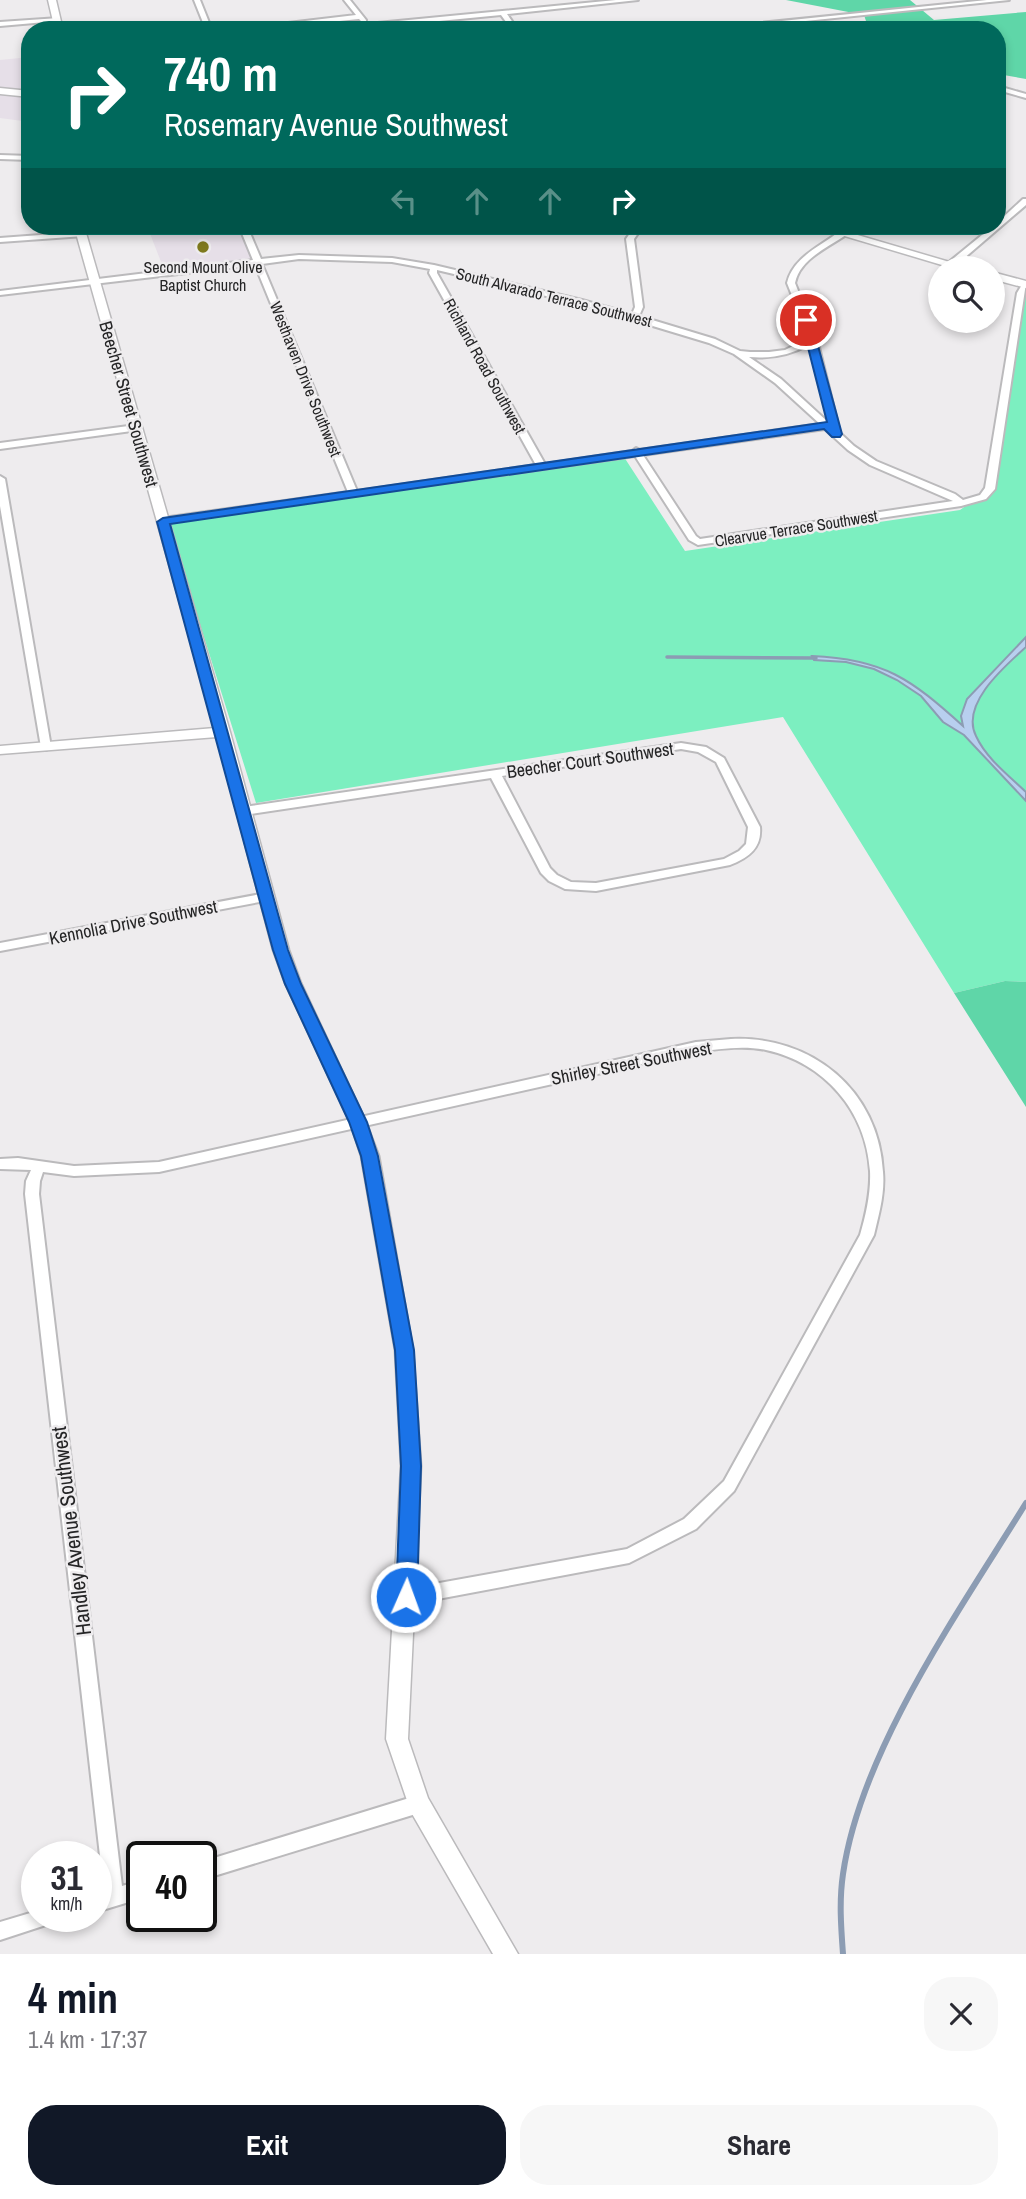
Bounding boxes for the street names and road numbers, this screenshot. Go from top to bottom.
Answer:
street label: South Alvarado Terrace Southwest [454,262,655,332]
street label: Richland Road Southwest [439,294,532,438]
street label: Westhaven Drive Southwest [265,298,347,460]
street label: Beecher Street Southwest [93,318,165,490]
street label: Clearvue Terrace Southwest [713,504,879,552]
street label: Beecher Court Southwest [505,736,675,784]
street label: Kennolia Drive Southwest [47,893,219,951]
street label: Shirley Street Southwest [549,1035,713,1091]
street label: Handley Avenue Southwest [44,1425,98,1637]

